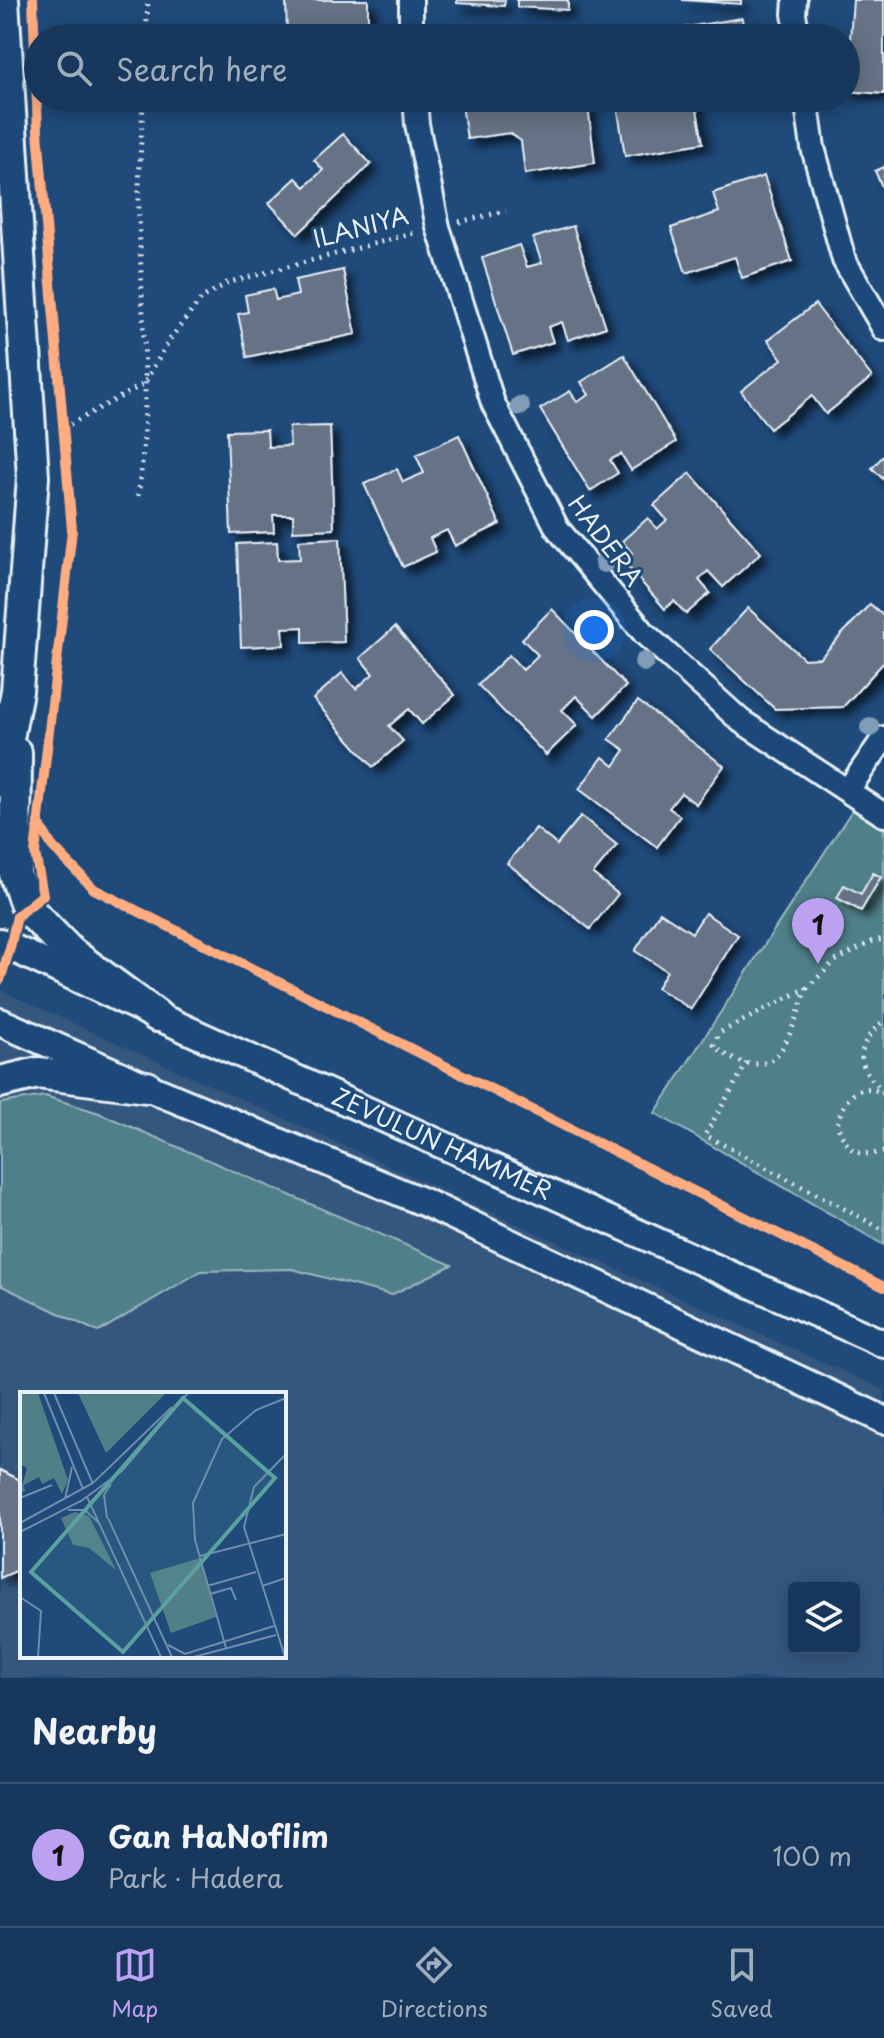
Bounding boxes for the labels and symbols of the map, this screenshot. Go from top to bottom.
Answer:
street label: ILANIYA [309,196,412,256]
street label: HADERA [560,487,653,593]
your location [574,610,614,650]
pin: 1 [792,898,844,964]
street label: ZEVULUN HAMMER [327,1077,559,1208]
inset map [20,1392,286,1658]

